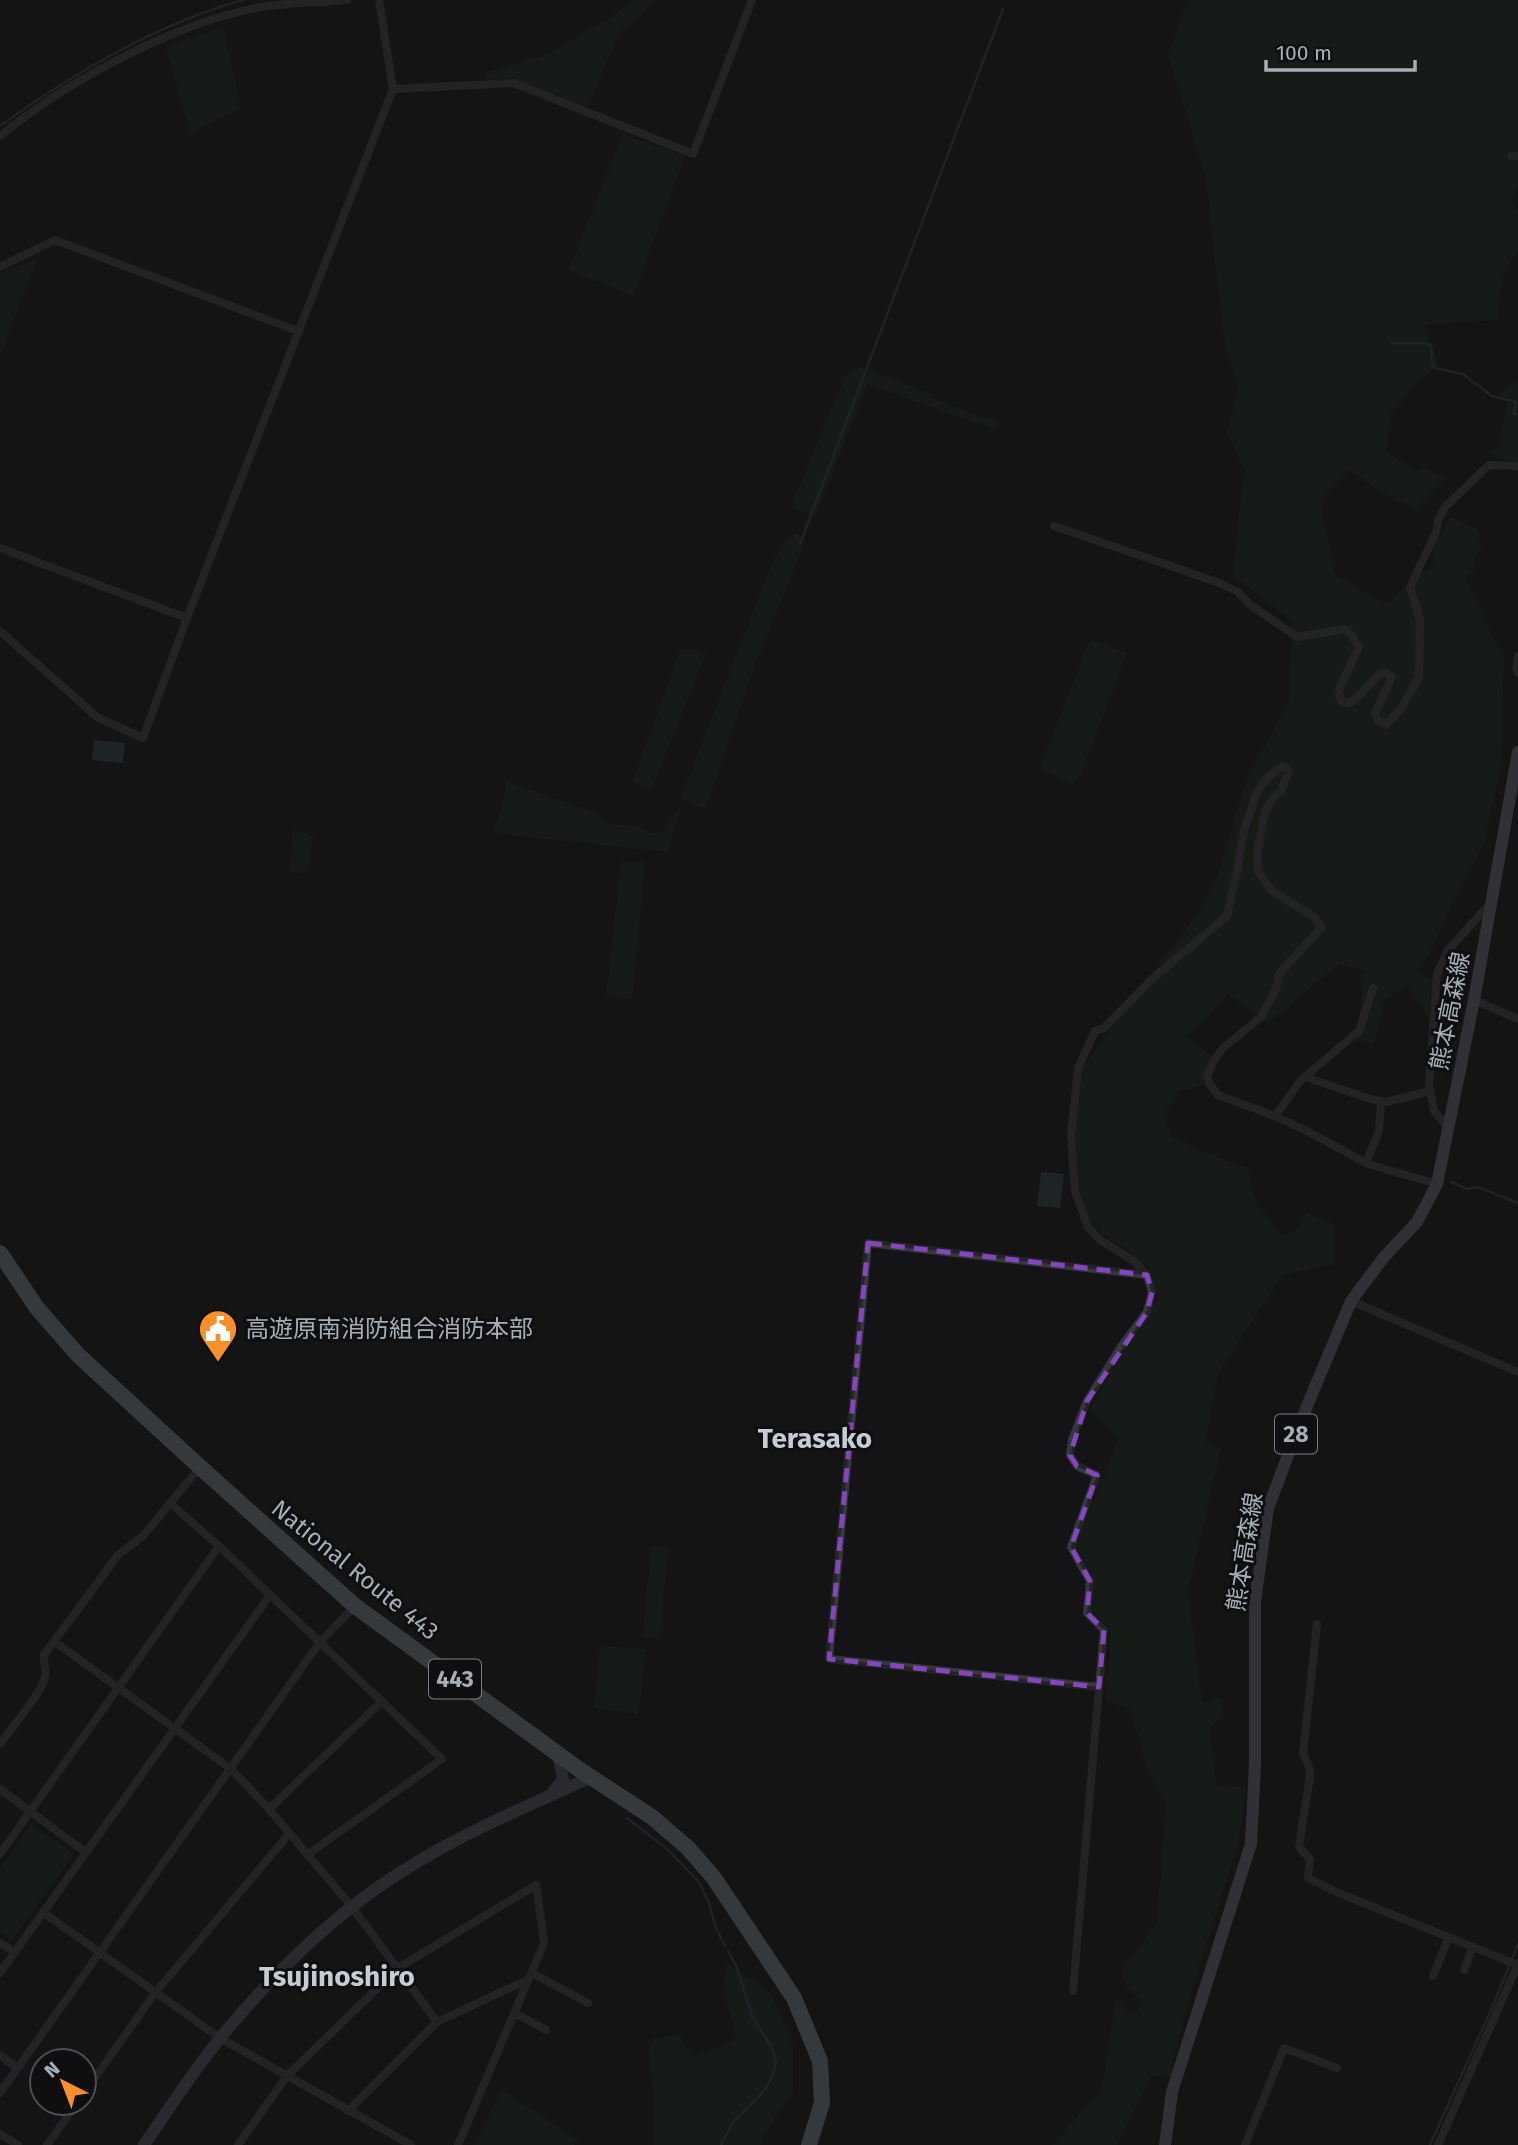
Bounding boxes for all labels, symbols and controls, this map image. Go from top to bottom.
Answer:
scale bar [1266,28,1415,72]
text: 100 m [1276,40,1332,66]
street label: 熊本高森線 [1425,949,1475,1073]
public building icon: 高遊原南消防組合消防本部 [197,1308,239,1363]
place label: 高遊原南消防組合消防本部 [245,1315,533,1343]
road number: 28 [1275,1414,1317,1454]
district label: Terasako [758,1422,872,1455]
street label: 熊本高森線 [1222,1491,1268,1613]
street label: National Route 443 [266,1494,444,1646]
road number: 443 [429,1660,481,1698]
district label: Tsujinoshiro [259,1960,415,1993]
north arrow [28,2047,98,2117]
text: N [40,2057,64,2083]

